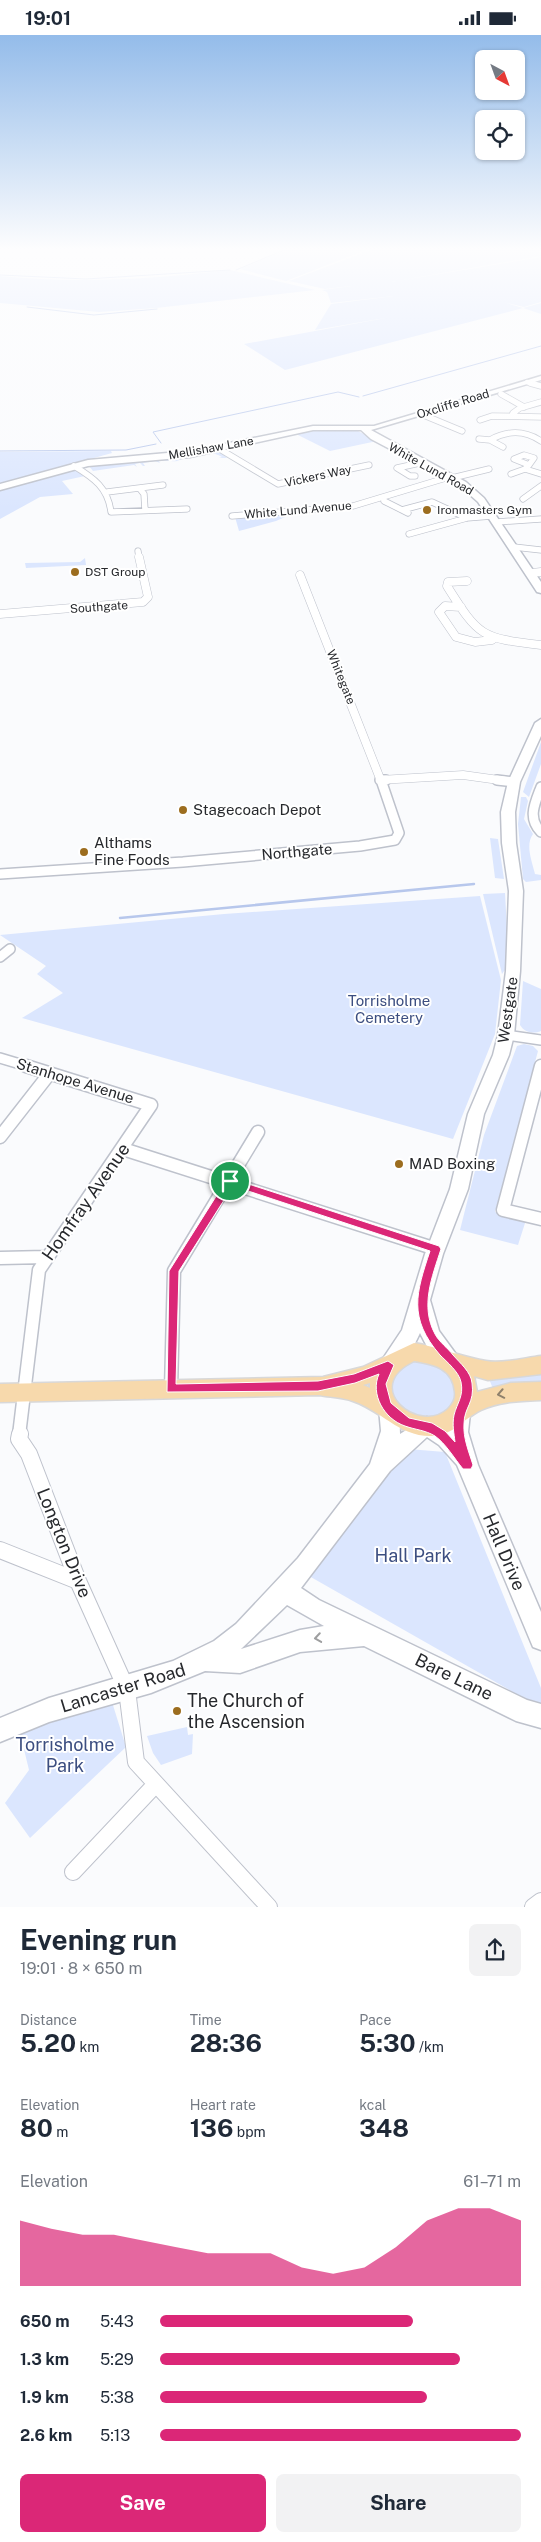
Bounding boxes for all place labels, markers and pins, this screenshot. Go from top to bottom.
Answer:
place label: Ironmasters Gym [437,503,532,517]
marker: Ironmasters Gym [421,504,433,516]
place label: DST Group [85,565,145,579]
marker: DST Group [69,566,81,578]
place label: Stagecoach Depot [193,801,322,818]
marker: Stagecoach Depot [177,804,189,816]
place label: Althams Fine Foods [94,834,170,868]
marker: Althams Fine Foods [78,846,90,858]
place label: MAD Boxing [409,1155,495,1172]
marker: MAD Boxing [393,1158,405,1170]
pin [209,1160,251,1202]
place label: The Church of the Ascension [187,1690,305,1732]
marker: The Church of the Ascension [171,1705,183,1717]

